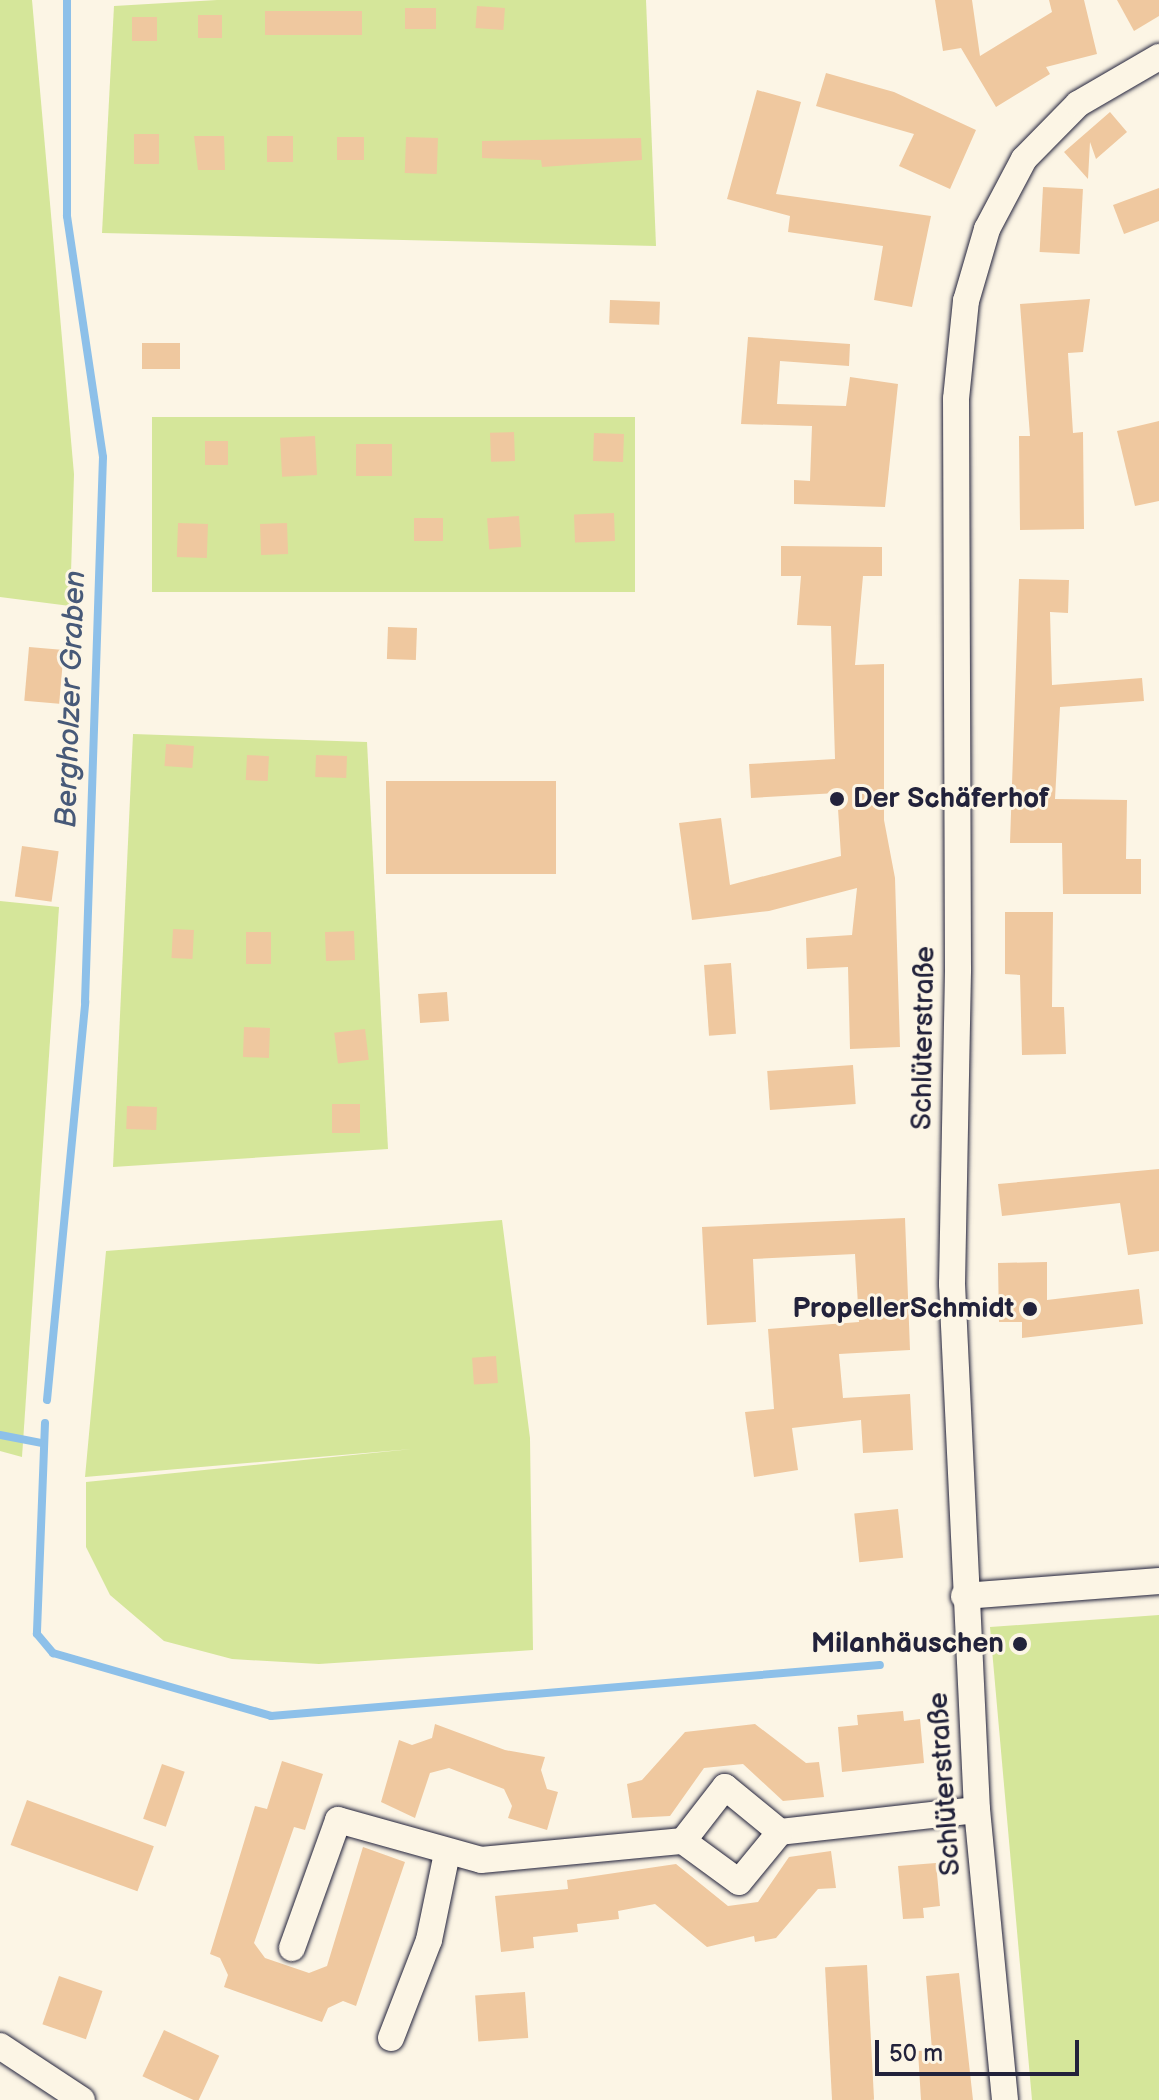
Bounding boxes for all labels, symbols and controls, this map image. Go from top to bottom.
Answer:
water label: Bergholzer Graben [49,570,93,828]
place label: Der Schäferhof [853,782,1049,816]
marker: Der Schäferhof [828,790,846,808]
street label: Schlüterstraße [906,946,942,1130]
place label: PropellerSchmidt [792,1292,1014,1326]
marker: PropellerSchmidt [1021,1300,1039,1318]
place label: Milanhäuschen [811,1627,1004,1661]
marker: Milanhäuschen [1011,1635,1029,1653]
street label: Schlüterstraße [922,1691,968,1877]
scale bar [879,2024,1083,2074]
text: 50 m [889,2039,943,2068]

